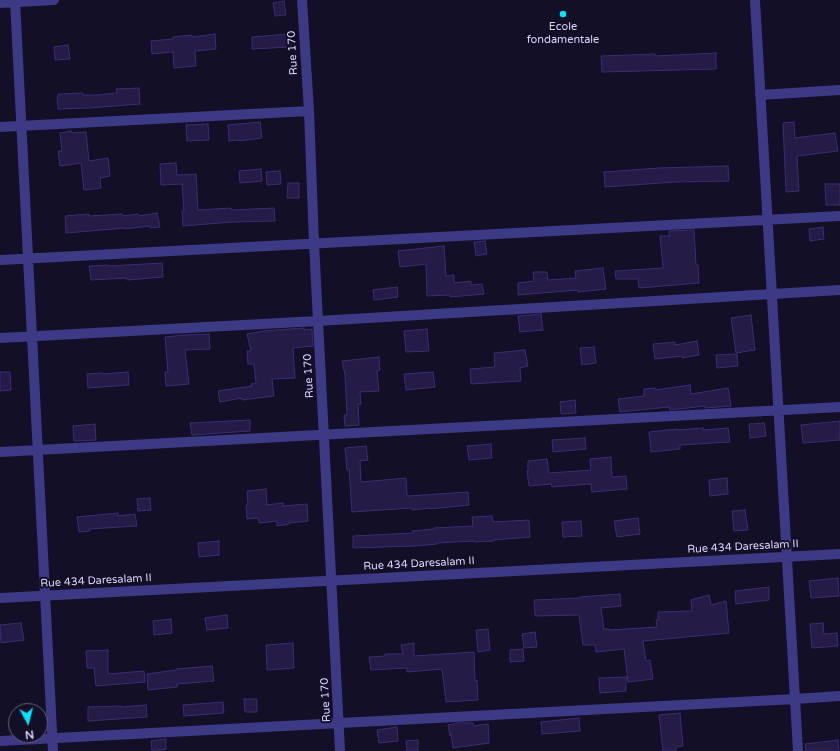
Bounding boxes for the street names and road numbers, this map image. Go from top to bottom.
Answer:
street label: Rue 170 [285,31,301,75]
street label: Rue 170 [301,354,317,398]
street label: Rue 434 Daresalam II [687,537,799,557]
street label: Rue 434 Daresalam II [363,554,475,574]
street label: Rue 434 Daresalam II [40,571,152,591]
street label: Rue 170 [318,678,334,722]

